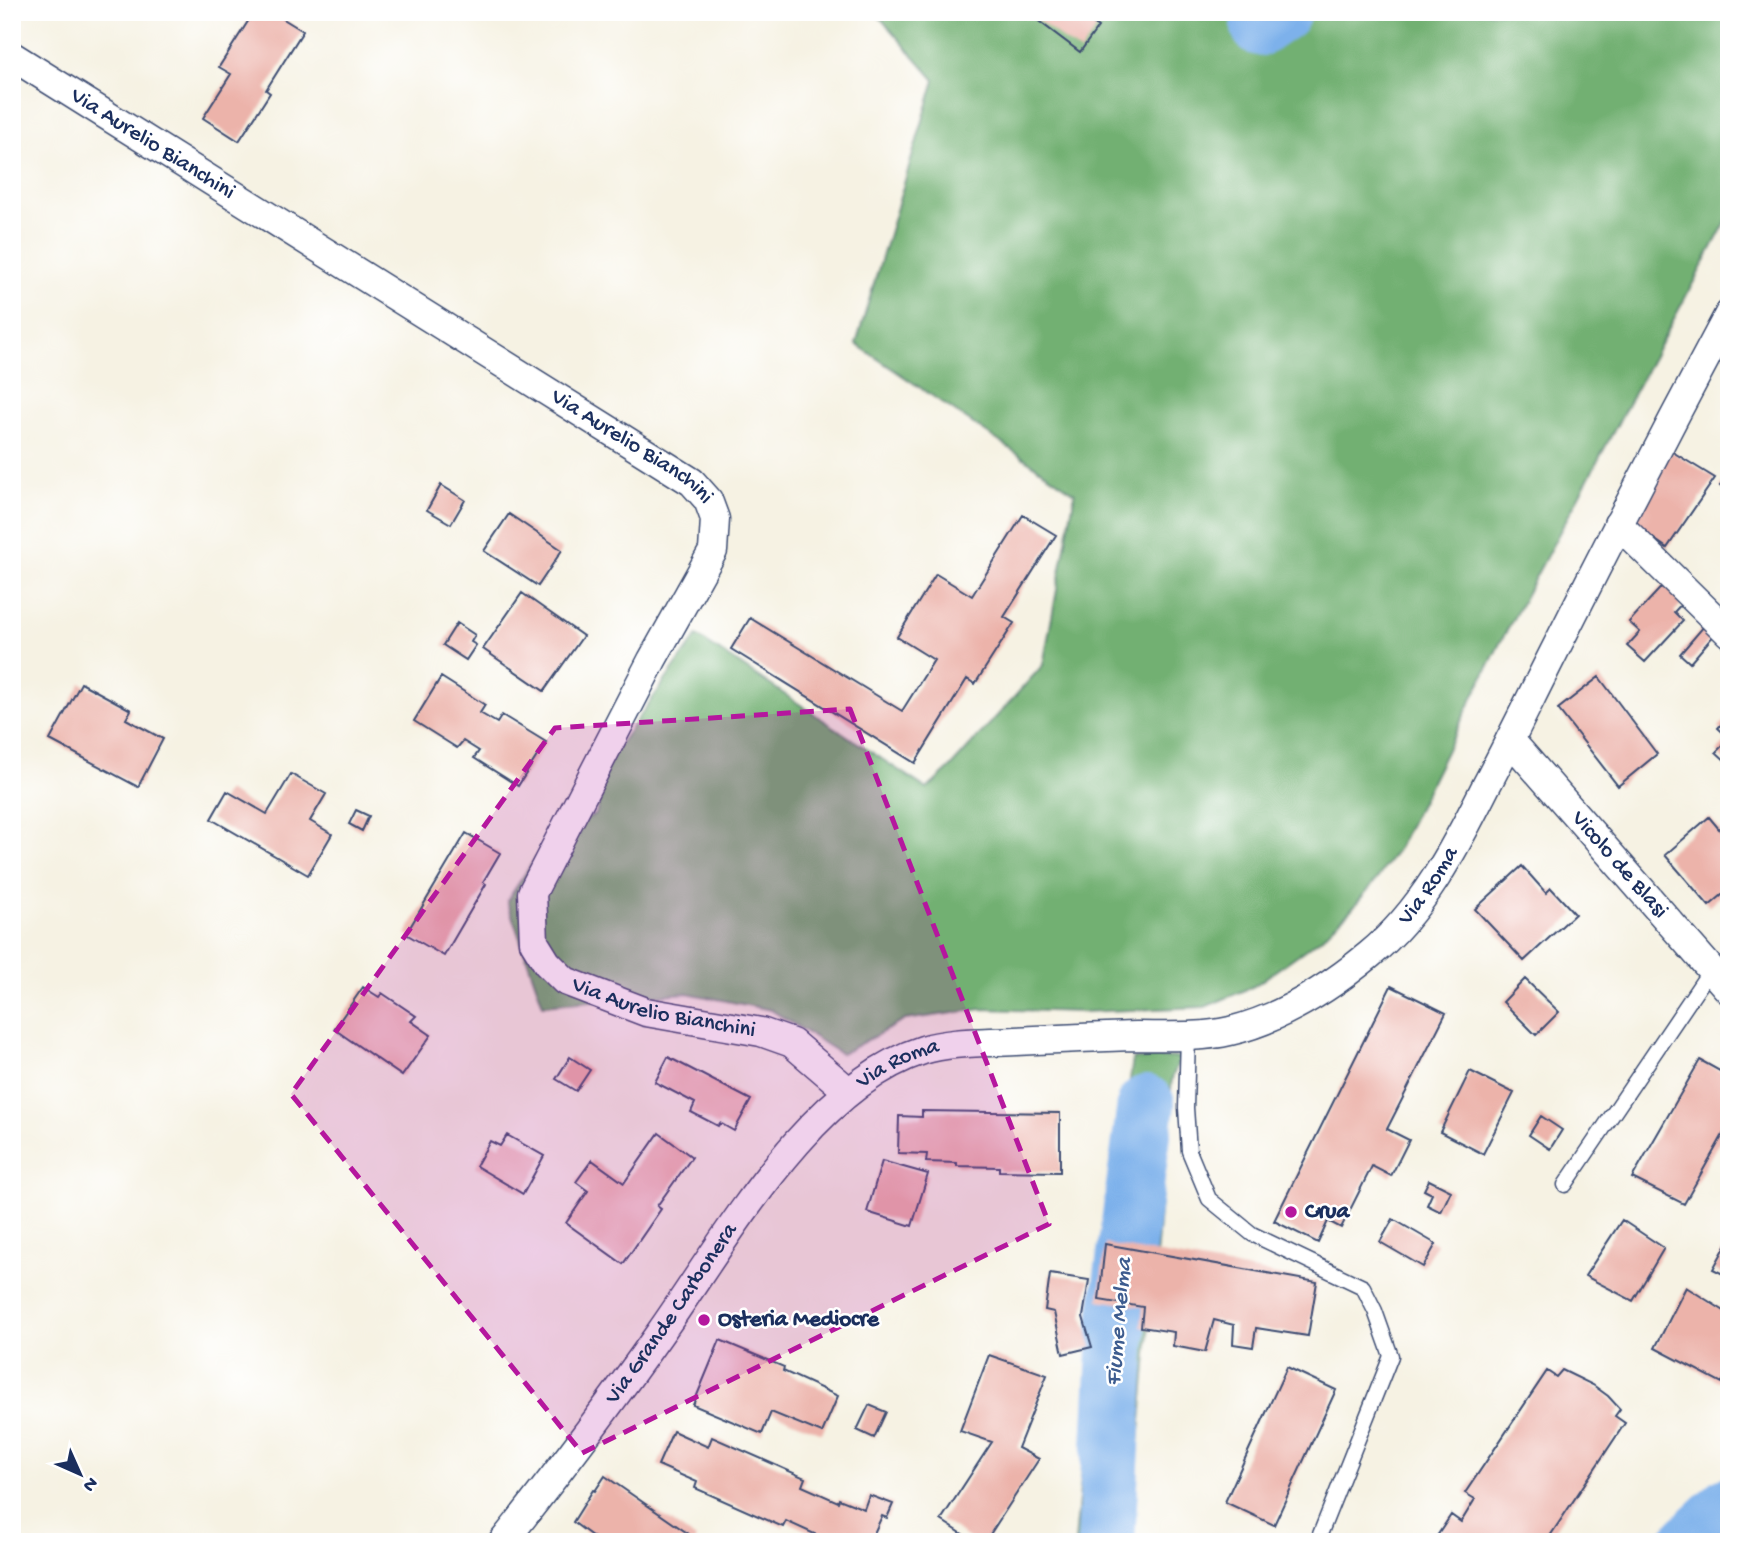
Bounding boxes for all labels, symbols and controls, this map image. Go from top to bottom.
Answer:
street label: Via Aurelio Bianchini [64,82,240,206]
street label: Via Aurelio Bianchini [545,383,719,510]
street label: Vicolo de Blasi [1564,805,1674,924]
street label: Via Roma [1392,841,1465,932]
street label: Via Aurelio Bianchini [567,971,758,1044]
street label: Via Roma [850,1033,943,1096]
place label: Crua [1305,1199,1350,1226]
marker: Crua [1283,1204,1299,1220]
street label: Via Grande Carbonera [599,1217,745,1410]
water label: Fiume Melma [1100,1255,1140,1387]
place label: Osteria Mediocre [718,1307,880,1334]
marker: Osteria Mediocre [696,1312,712,1328]
north arrow [46,1438,116,1508]
text: N [77,1471,102,1496]

